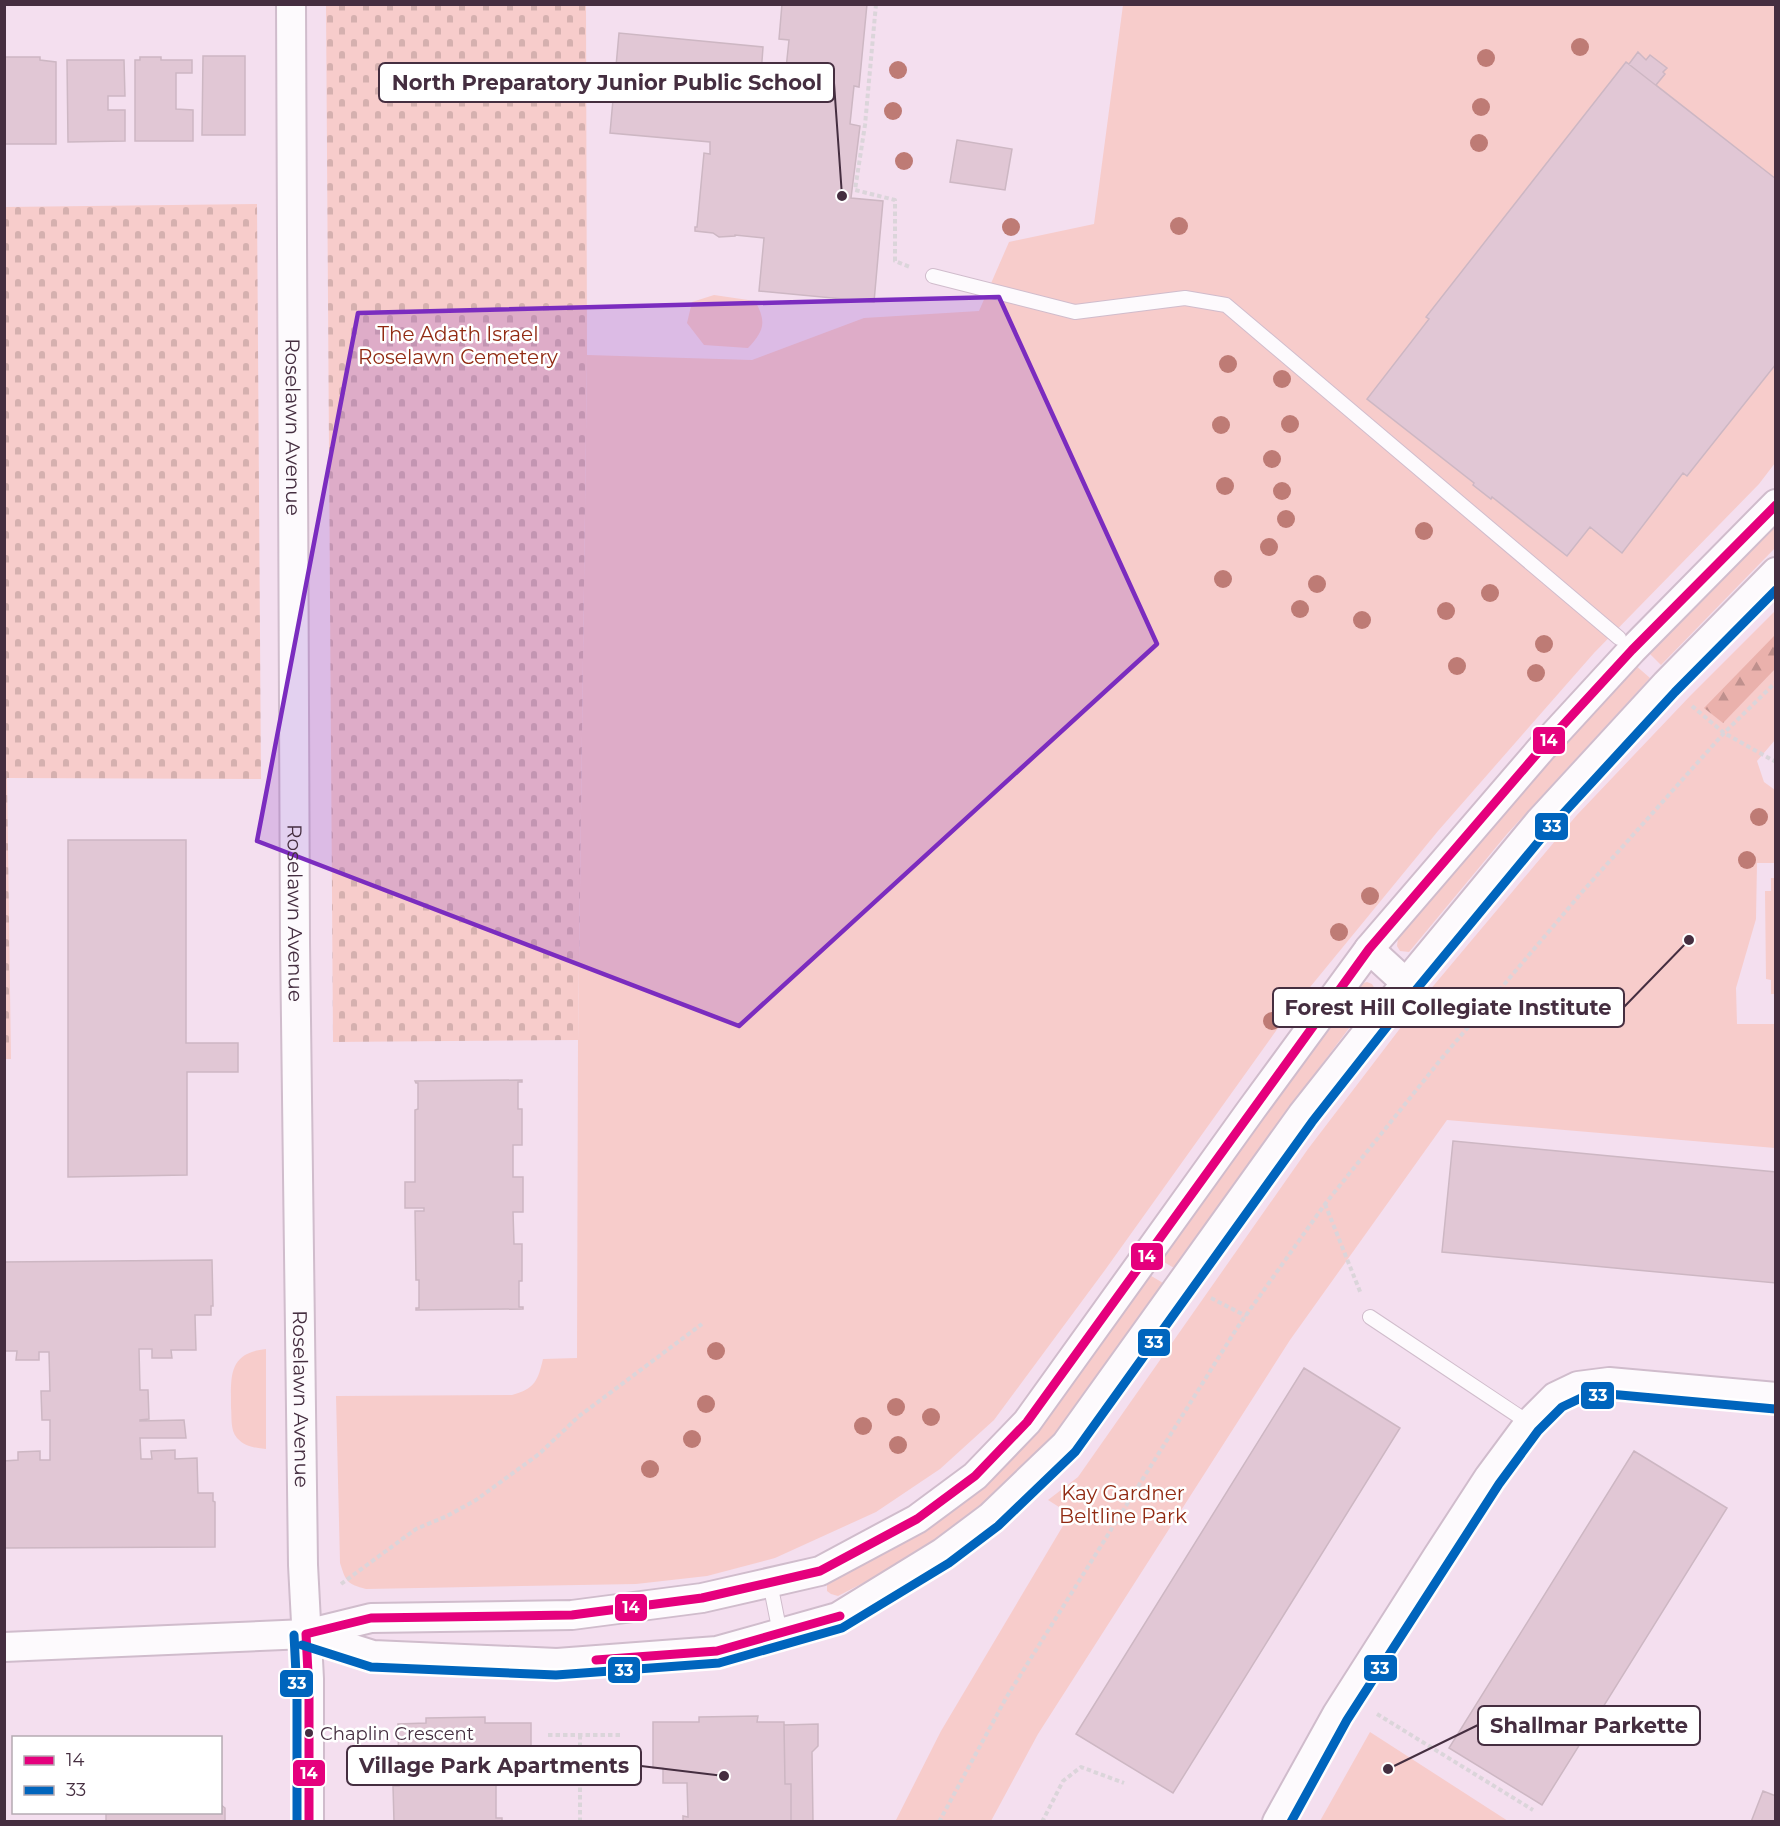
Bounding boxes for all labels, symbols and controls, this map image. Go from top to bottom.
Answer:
callout: North Preparatory Junior Public School [379,63,834,102]
text: North Preparatory Junior Public School [392,70,822,95]
park label: The Adath Israel Roselawn Cemetery [358,322,558,369]
street label: Roselawn Avenue [280,338,305,516]
line badge: 14 [1532,726,1566,755]
text: 14 [1540,731,1558,750]
line badge: 33 [1534,812,1569,841]
text: 33 [1542,817,1561,836]
street label: Roselawn Avenue [282,824,308,1002]
callout: Forest Hill Collegiate Institute [1273,988,1624,1027]
text: Forest Hill Collegiate Institute [1284,995,1612,1020]
line badge: 14 [1130,1242,1164,1271]
text: 14 [1138,1247,1156,1266]
street label: Roselawn Avenue [288,1310,314,1488]
line badge: 33 [1137,1328,1171,1357]
text: 33 [1144,1333,1163,1352]
line badge: 33 [1580,1381,1615,1410]
text: 33 [1588,1386,1607,1405]
park label: Kay Gardner Beltline Park [1059,1481,1187,1528]
line badge: 14 [614,1593,648,1622]
text: 14 [622,1598,640,1617]
line badge: 33 [1363,1654,1398,1682]
line badge: 33 [607,1656,641,1684]
text: 33 [1370,1659,1389,1678]
text: 33 [614,1661,633,1680]
line badge: 33 [279,1669,314,1698]
text: 33 [287,1674,306,1693]
callout: Shallmar Parkette [1478,1706,1700,1745]
text: Shallmar Parkette [1490,1713,1688,1738]
place label: Chaplin Crescent [320,1723,474,1745]
marker: Chaplin Crescent [303,1727,315,1739]
legend [12,1736,222,1814]
callout: Village Park Apartments [347,1746,641,1785]
text: 14 [66,1749,84,1771]
text: Village Park Apartments [358,1753,629,1778]
line badge: 14 [292,1759,326,1787]
text: 14 [300,1764,318,1783]
text: 33 [66,1779,86,1801]

